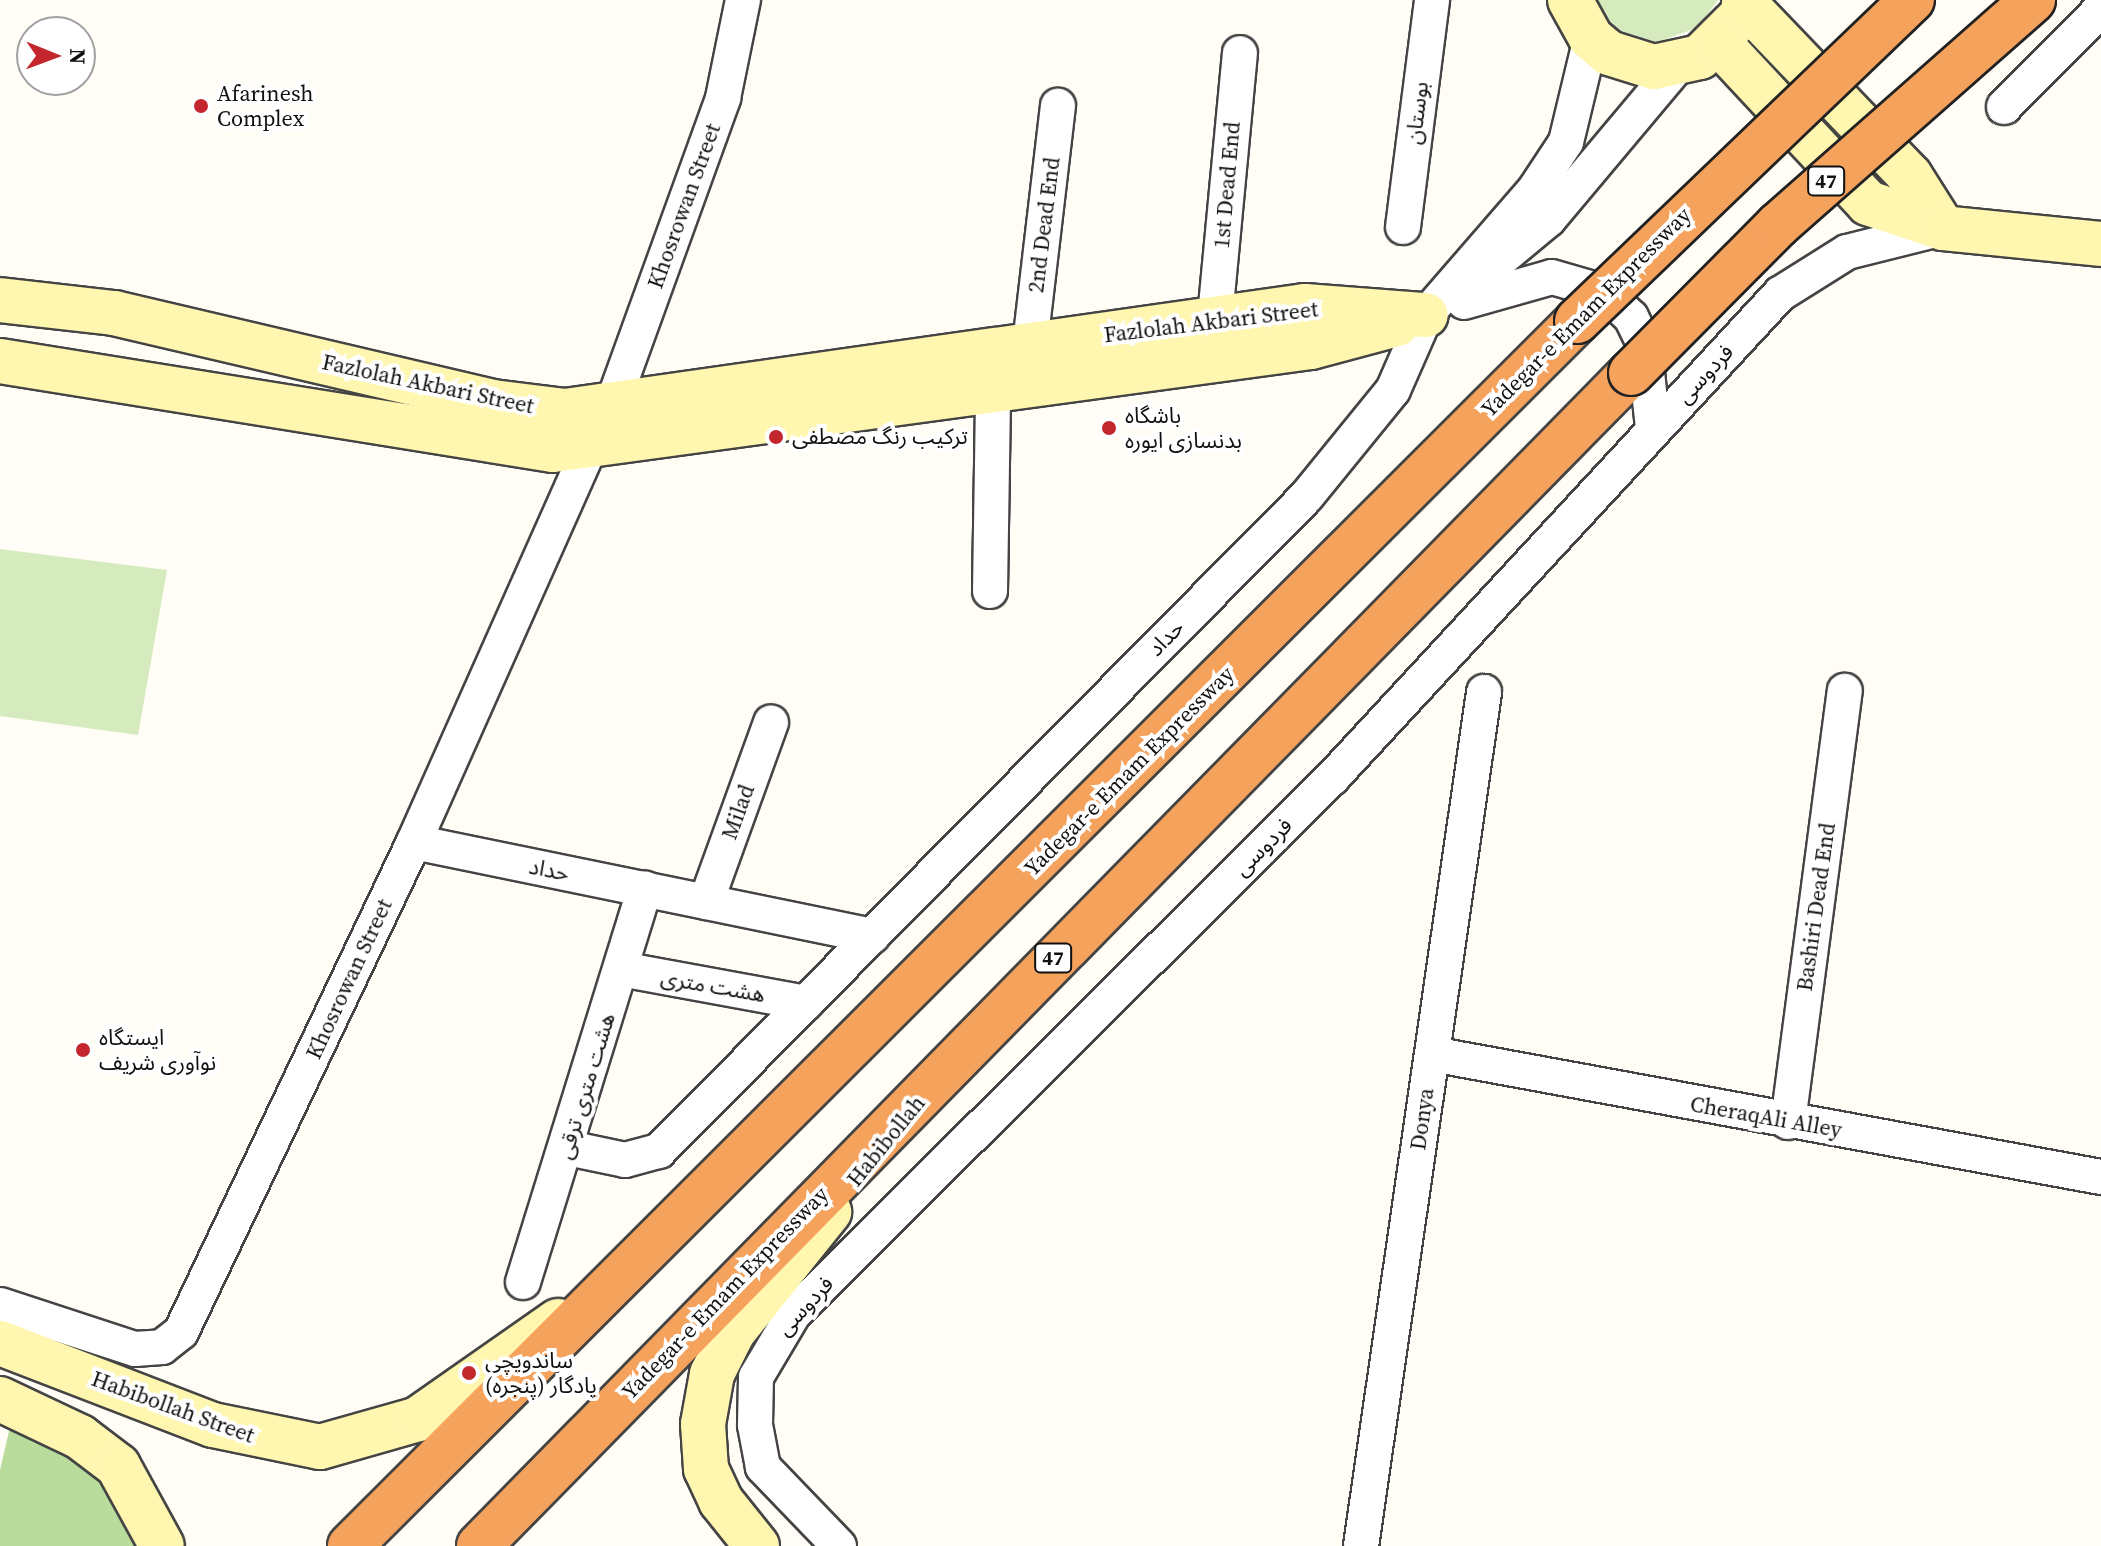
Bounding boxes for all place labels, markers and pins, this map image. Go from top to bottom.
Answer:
place label: Afarinesh Complex [217,80,313,132]
marker: Afarinesh Complex [192,97,210,115]
place label: باشگاه بدنسازی ایوره [1125,402,1242,454]
marker: باشگاه بدنسازی ایوره [1100,419,1118,437]
place label: ترکیب رنگ مصطفی [792,424,968,450]
marker: ترکیب رنگ مصطفی [767,428,785,446]
place label: ایستگاه نوآوری شریف [99,1024,216,1076]
marker: ایستگاه نوآوری شریف [74,1041,92,1059]
place label: ساندویچی یادگار (پنجره) [485,1347,597,1398]
marker: ساندویچی یادگار (پنجره) [460,1364,478,1382]

